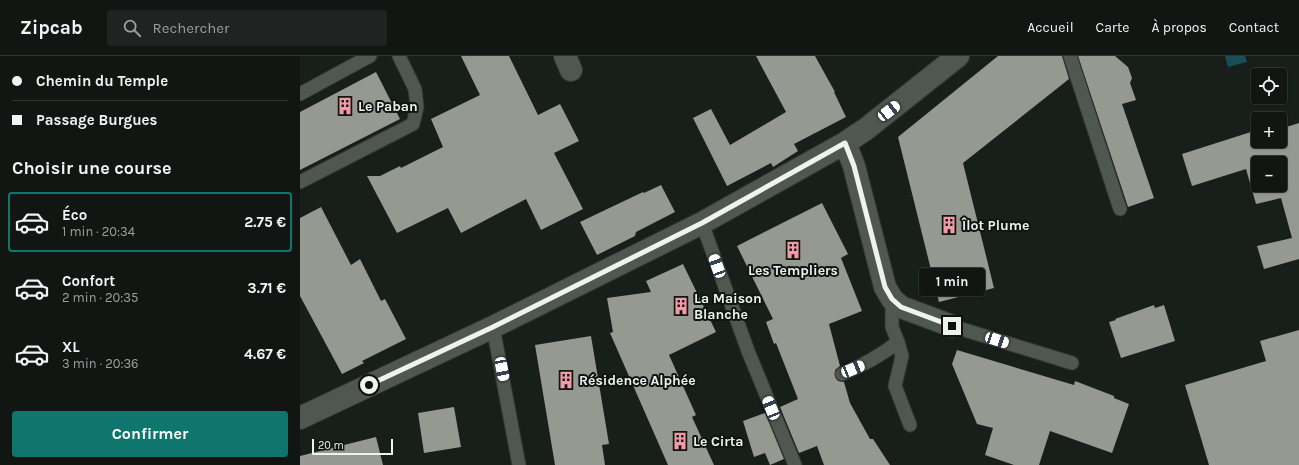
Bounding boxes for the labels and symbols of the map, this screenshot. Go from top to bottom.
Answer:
building icon: Le Paban [335,96,355,116]
place label: Le Paban [358,98,418,115]
car [876,99,902,123]
building icon: Îlot Plume [939,215,959,235]
place label: Îlot Plume [961,217,1029,234]
building icon: Les Templiers [783,240,803,260]
car [707,253,727,279]
place label: Les Templiers [748,262,838,279]
callout: 1 min [919,268,985,296]
place label: La Maison Blanche [694,290,762,323]
building icon: La Maison Blanche [671,296,691,316]
route end [943,317,961,335]
car [984,331,1010,349]
car [494,356,510,382]
car [840,359,866,379]
building icon: Résidence Alphée [556,370,576,390]
place label: Résidence Alphée [579,372,696,389]
route start [360,376,378,394]
car [761,395,781,421]
building icon: Le Cirta [670,431,690,451]
place label: Le Cirta [693,433,744,450]
scale bar [312,437,393,456]

